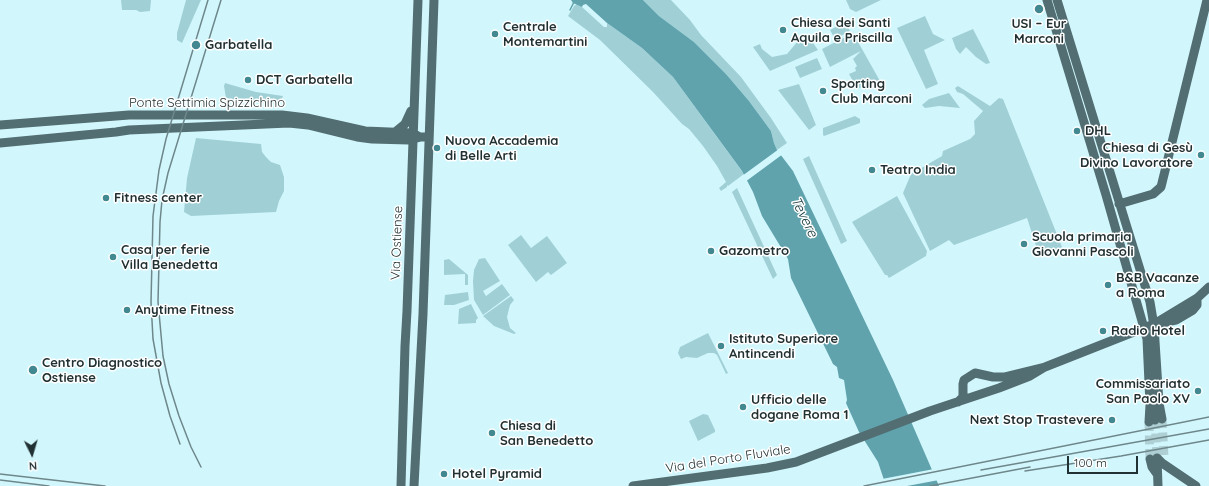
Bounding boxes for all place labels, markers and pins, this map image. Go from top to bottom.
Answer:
marker: USI – Eur Marconi [1033,3,1045,15]
place label: Chiesa dei Santi Aquila e Priscilla [791,15,893,46]
place label: USI – Eur Marconi [1012,16,1066,47]
place label: Centrale Montemartini [503,19,587,50]
marker: Chiesa dei Santi Aquila e Priscilla [778,25,788,35]
marker: Centrale Montemartini [490,29,500,39]
place label: Garbatella [205,37,272,53]
marker: Garbatella [190,39,202,51]
place label: DCT Garbatella [256,72,353,88]
marker: DCT Garbatella [243,75,253,85]
place label: Sporting Club Marconi [831,76,912,107]
marker: Sporting Club Marconi [818,86,828,96]
place label: DHL [1085,123,1111,139]
marker: DHL [1072,126,1082,136]
place label: Nuova Accademia di Belle Arti [445,133,558,164]
place label: Chiesa di Gesù Divino Lavoratore [1080,140,1193,171]
marker: Nuova Accademia di Belle Arti [432,143,442,153]
marker: Chiesa di Gesù Divino Lavoratore [1196,150,1206,160]
place label: Teatro India [880,162,956,178]
marker: Teatro India [867,165,877,175]
place label: Fitness center [114,190,202,206]
marker: Fitness center [101,193,111,203]
place label: Scuola primaria Giovanni Pascoli [1032,229,1133,260]
marker: Scuola primaria Giovanni Pascoli [1019,239,1029,249]
place label: Casa per ferie Villa Benedetta [121,242,218,273]
place label: Gazometro [719,243,789,259]
marker: Gazometro [706,246,716,256]
marker: Casa per ferie Villa Benedetta [108,252,118,262]
place label: B&B Vacanze a Roma [1116,270,1199,301]
marker: B&B Vacanze a Roma [1103,280,1113,290]
place label: Anytime Fitness [135,302,234,318]
marker: Anytime Fitness [122,305,132,315]
place label: Radio Hotel [1111,323,1185,339]
marker: Radio Hotel [1098,326,1108,336]
place label: Istituto Superiore Antincendi [729,331,838,362]
marker: Istituto Superiore Antincendi [716,341,726,351]
place label: Centro Diagnostico Ostiense [42,355,162,386]
marker: Centro Diagnostico Ostiense [27,364,39,376]
place label: Commissariato San Paolo XV [1096,376,1190,407]
marker: Commissariato San Paolo XV [1193,386,1203,396]
place label: Ufficio delle dogane Roma 1 [751,392,849,423]
marker: Ufficio delle dogane Roma 1 [738,402,748,412]
place label: Next Stop Trastevere [970,412,1104,428]
marker: Next Stop Trastevere [1107,415,1117,425]
place label: Chiesa di San Benedetto [500,418,593,449]
marker: Chiesa di San Benedetto [487,428,497,438]
place label: Hotel Pyramid [452,466,542,482]
marker: Hotel Pyramid [439,469,449,479]

